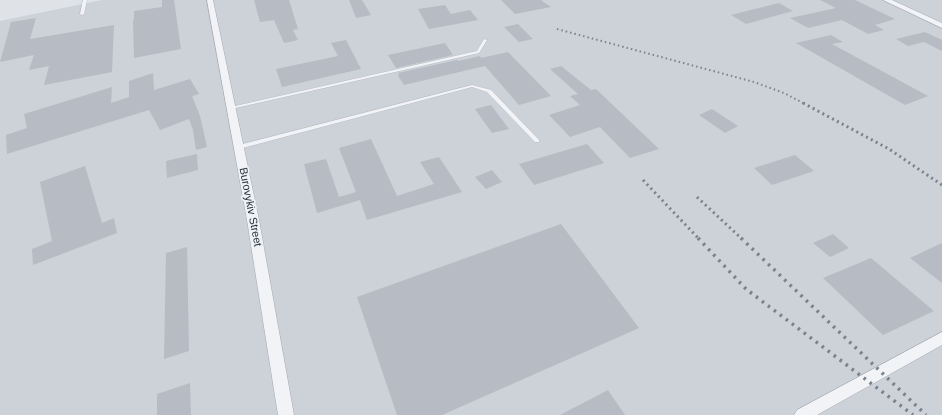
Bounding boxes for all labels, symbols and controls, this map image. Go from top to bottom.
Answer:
street label: Burovykiv Street [236,166,264,248]

